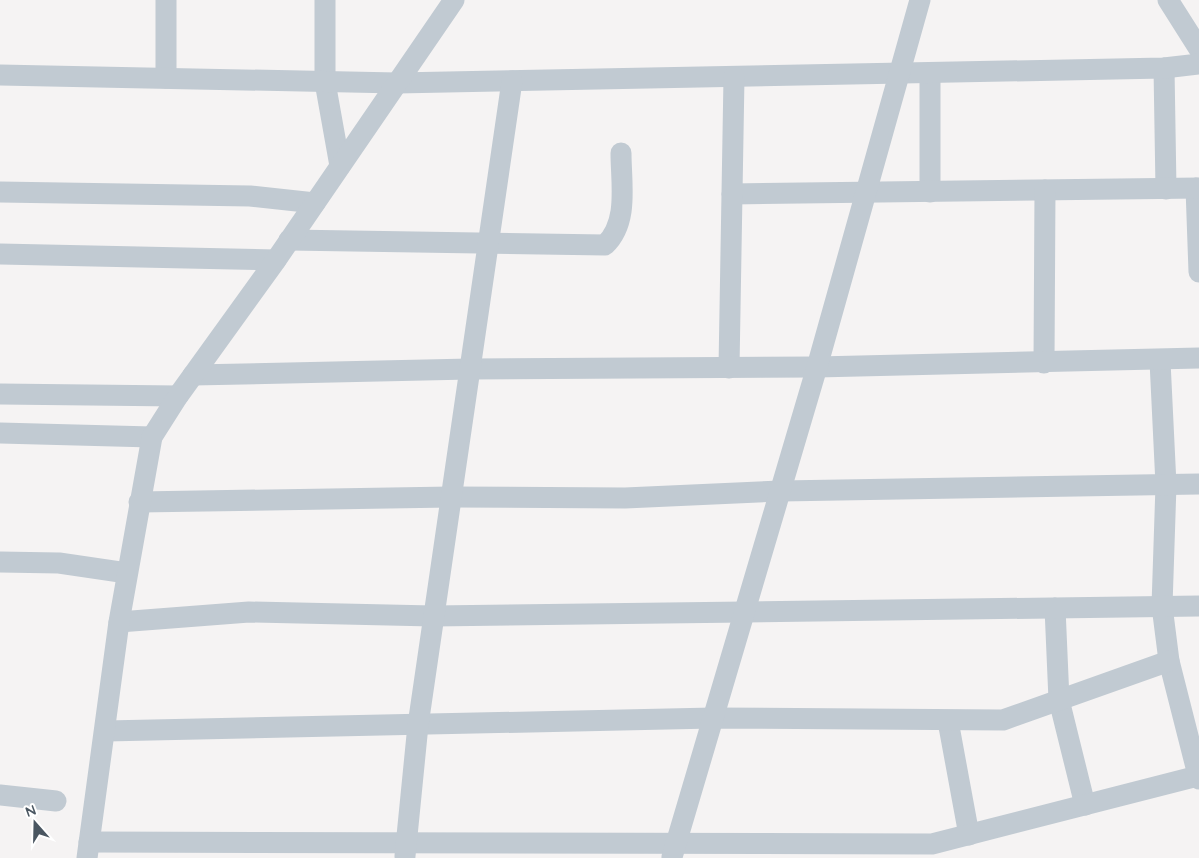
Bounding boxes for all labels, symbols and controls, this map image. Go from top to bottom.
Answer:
north arrow [10,798,60,848]
text: N [23,801,38,821]

